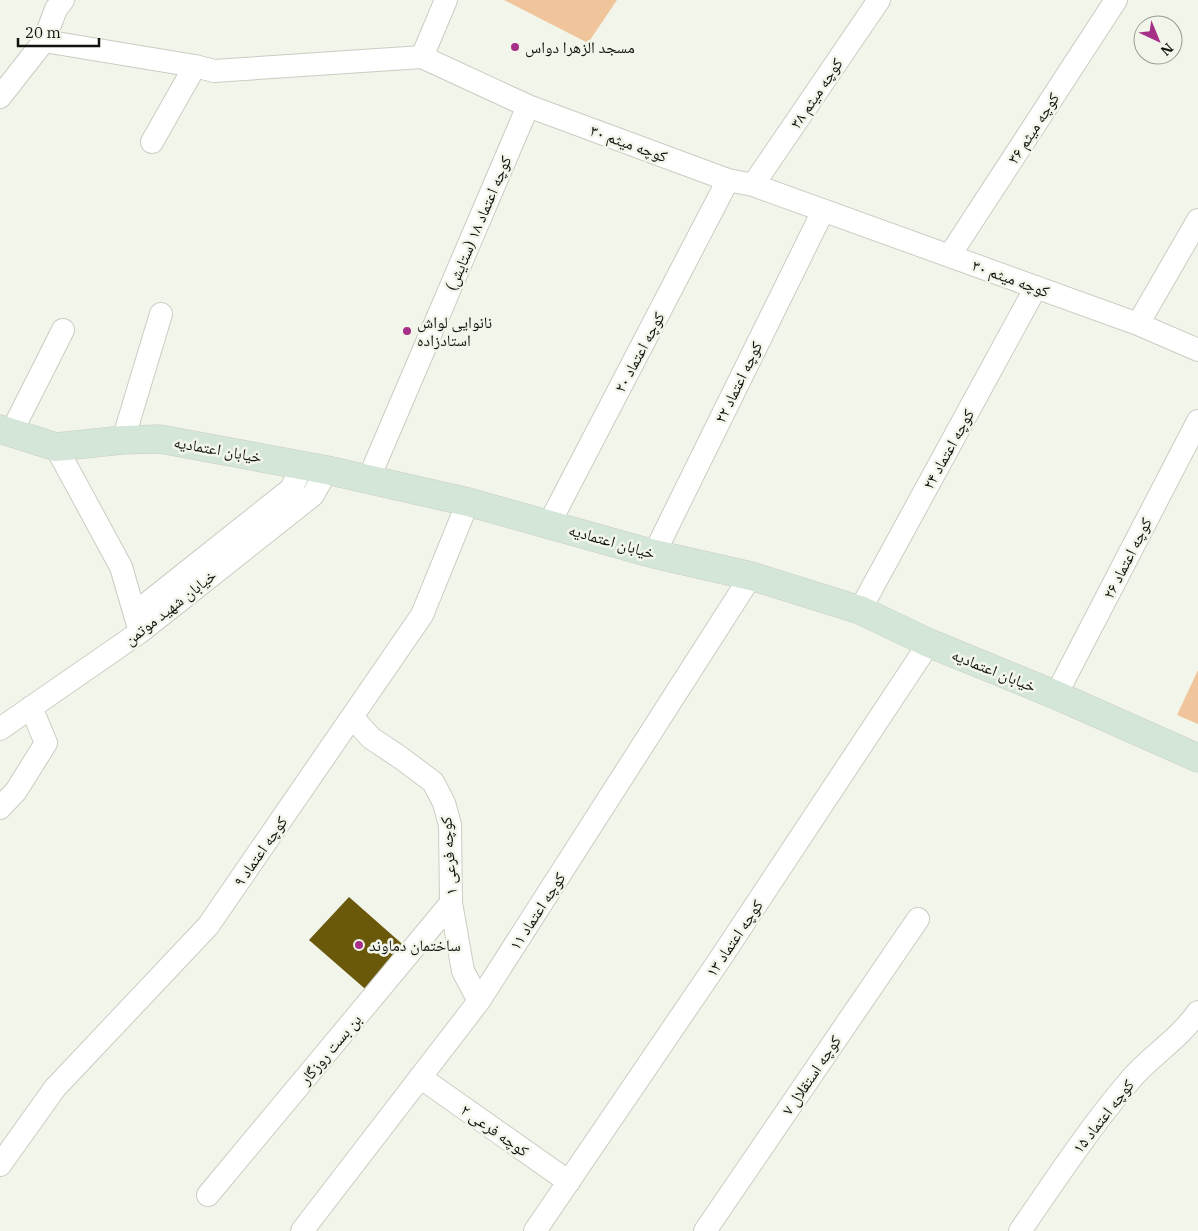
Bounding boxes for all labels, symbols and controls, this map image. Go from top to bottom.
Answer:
scale bar [18,15,99,47]
north arrow [1133,15,1183,65]
text: 20 m [25,23,61,42]
place label: مسجد الزهرا دواس [525,37,635,58]
text: N [1157,39,1177,60]
marker: مسجد الزهرا دواس [509,41,521,53]
street label: کوچه میثم ۳۸ [785,54,848,133]
street label: کوچه میثم ۳۶ [1003,88,1064,168]
street label: کوچه میثم ۳۰ [587,120,671,167]
street label: کوچه اعتماد ۱۸ (ستایش) [441,152,517,294]
street label: کوچه میثم ۳۰ [969,255,1053,302]
street label: کوچه اعتماد ۲۰ [609,308,669,396]
place label: نانوایی لواش استادزاده [417,312,492,350]
marker: نانوایی لواش استادزاده [401,325,413,337]
street label: کوچه اعتماد ۲۲ [710,338,766,426]
street label: کوچه اعتماد ۲۴ [918,405,978,492]
street label: خیابان اعتمادیه [172,431,264,468]
street label: کوچه اعتماد ۲۶ [1098,514,1156,602]
street label: خیابان اعتمادیه [566,519,658,564]
street label: خیابان شهید موتمن [120,565,221,650]
street label: خیابان اعتمادیه [949,644,1039,697]
street label: کوچه اعتماد ۹ [229,812,292,890]
street label: کوچه فرعی ۱ [435,816,462,896]
street label: کوچه اعتماد ۱۱ [505,868,570,953]
street label: کوچه اعتماد ۱۳ [701,896,767,980]
place label: ساختمان دماوند [369,935,461,956]
marker: ساختمان دماوند [353,939,365,951]
street label: بن بست روزگار [294,1010,366,1090]
street label: کوچه استقلال ۷ [777,1031,846,1119]
street label: کوچه اعتماد ۱۵ [1068,1075,1138,1157]
street label: کوچه فرعی ۲ [457,1099,533,1162]

